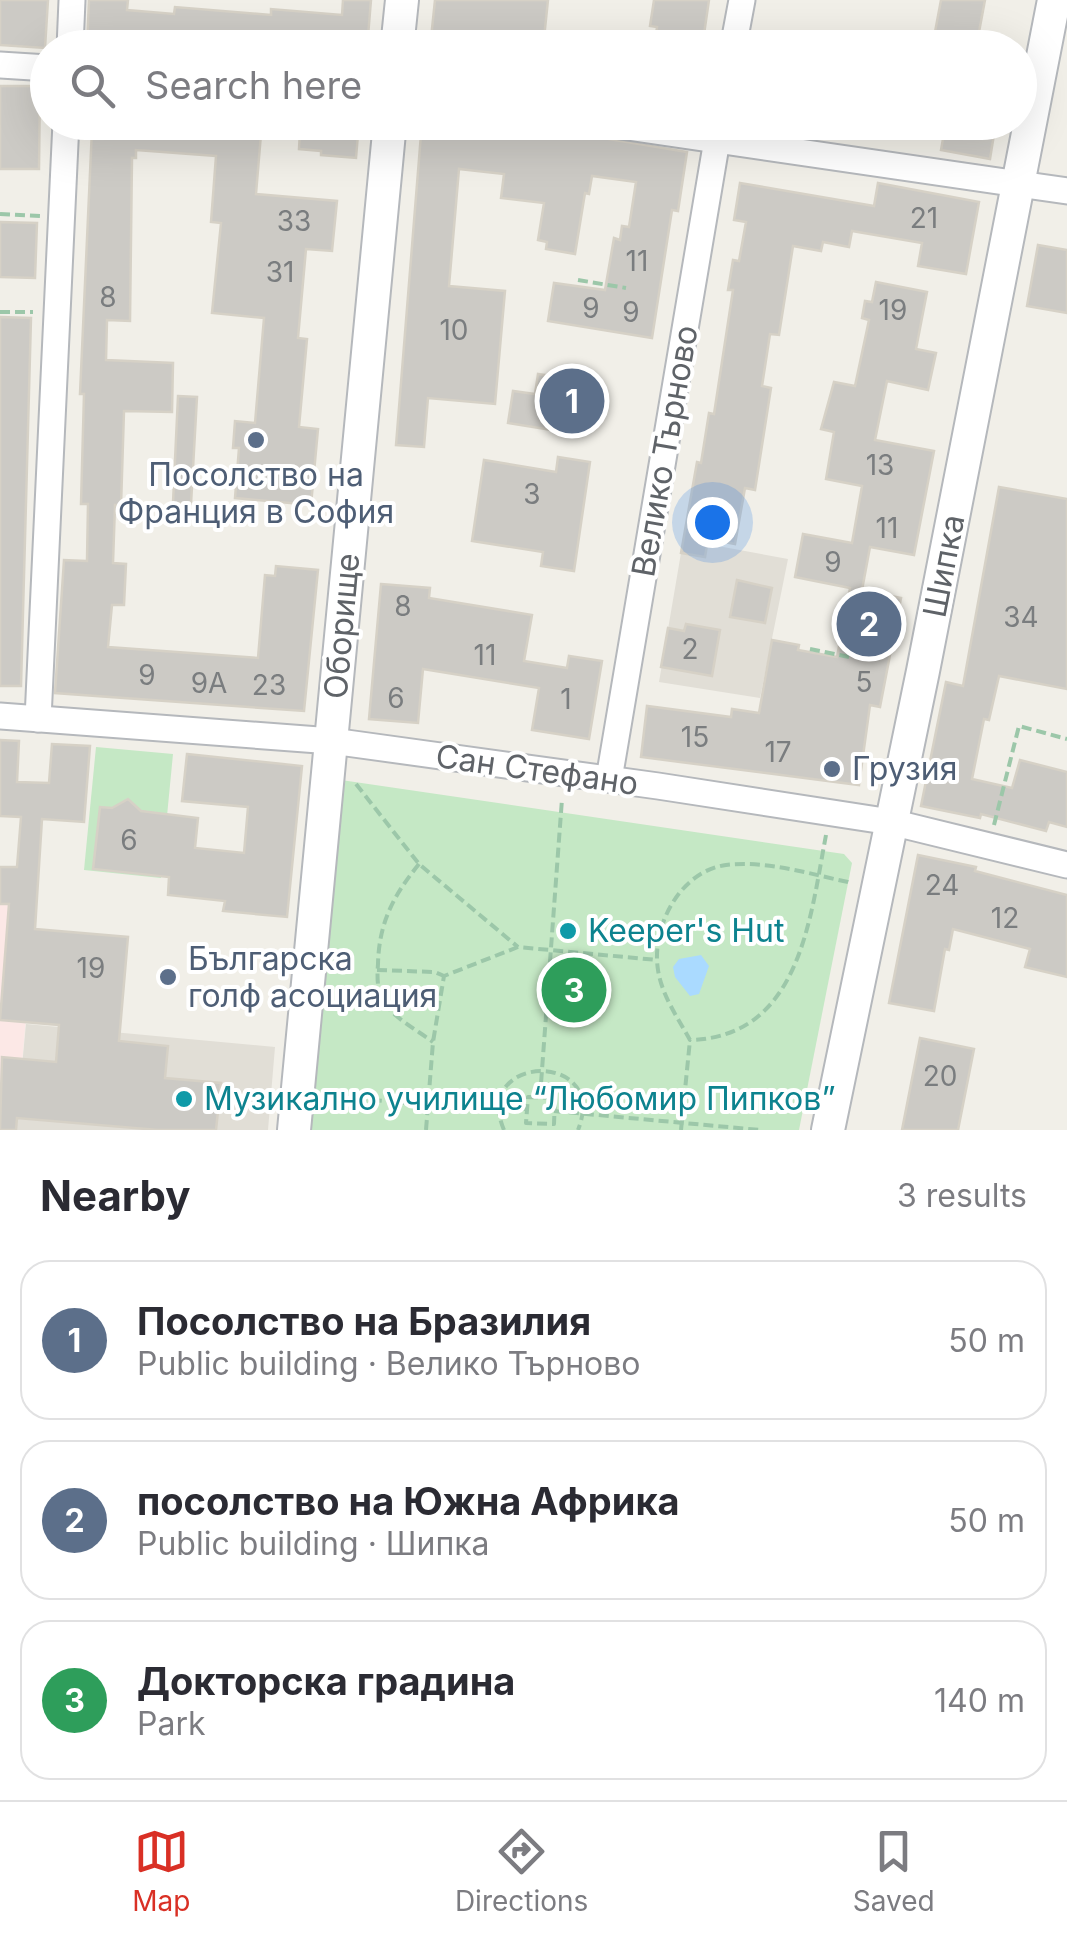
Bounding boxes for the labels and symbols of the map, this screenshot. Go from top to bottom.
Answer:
house number: 21 [910,201,938,235]
house number: 33 [277,204,311,238]
house number: 11 [626,244,648,278]
house number: 31 [266,255,294,289]
house number: 8 [99,280,117,314]
house number: 9 [582,291,600,325]
house number: 19 [879,293,907,327]
house number: 9 [622,295,640,329]
house number: 10 [439,313,469,347]
street label: Велико Търново [623,322,706,580]
pin: 1 [540,364,604,438]
marker: Посолство на Франция в София [245,429,267,451]
house number: 13 [866,448,894,482]
place label: Посолство на Франция в София [118,455,394,531]
house number: 3 [523,477,541,511]
your location [687,497,738,548]
house number: 11 [876,511,898,545]
street label: Шипка [914,511,973,621]
house number: 9 [824,545,842,579]
street label: Оборище [316,551,367,701]
pin: 2 [836,586,902,662]
house number: 8 [394,589,412,623]
house number: 34 [1003,600,1039,634]
house number: 2 [681,632,699,666]
house number: 11 [474,638,496,672]
house number: 9 [138,658,156,692]
house number: 5 [855,665,873,699]
house number: 9А [191,666,227,700]
house number: 23 [252,668,286,702]
house number: 6 [387,681,405,715]
house number: 1 [560,682,572,716]
house number: 15 [681,720,709,754]
house number: 17 [764,735,792,769]
street label: Сан Стефано [433,736,641,803]
place label: Грузия [852,749,958,788]
marker: Грузия [821,758,843,780]
house number: 6 [120,823,138,857]
house number: 24 [925,868,959,902]
house number: 12 [991,901,1019,935]
place label: Keeper's Hut [588,911,785,950]
marker: Keeper's Hut [557,920,579,942]
place label: Българска голф асоциация [188,939,437,1015]
house number: 19 [77,951,105,985]
pin: 3 [542,952,606,1028]
marker: Българска голф асоциация [157,966,179,988]
house number: 20 [923,1059,957,1093]
place label: Музикално училище “Любомир Пипков” [204,1079,835,1118]
marker: Музикално училище “Любомир Пипков” [173,1088,195,1110]

